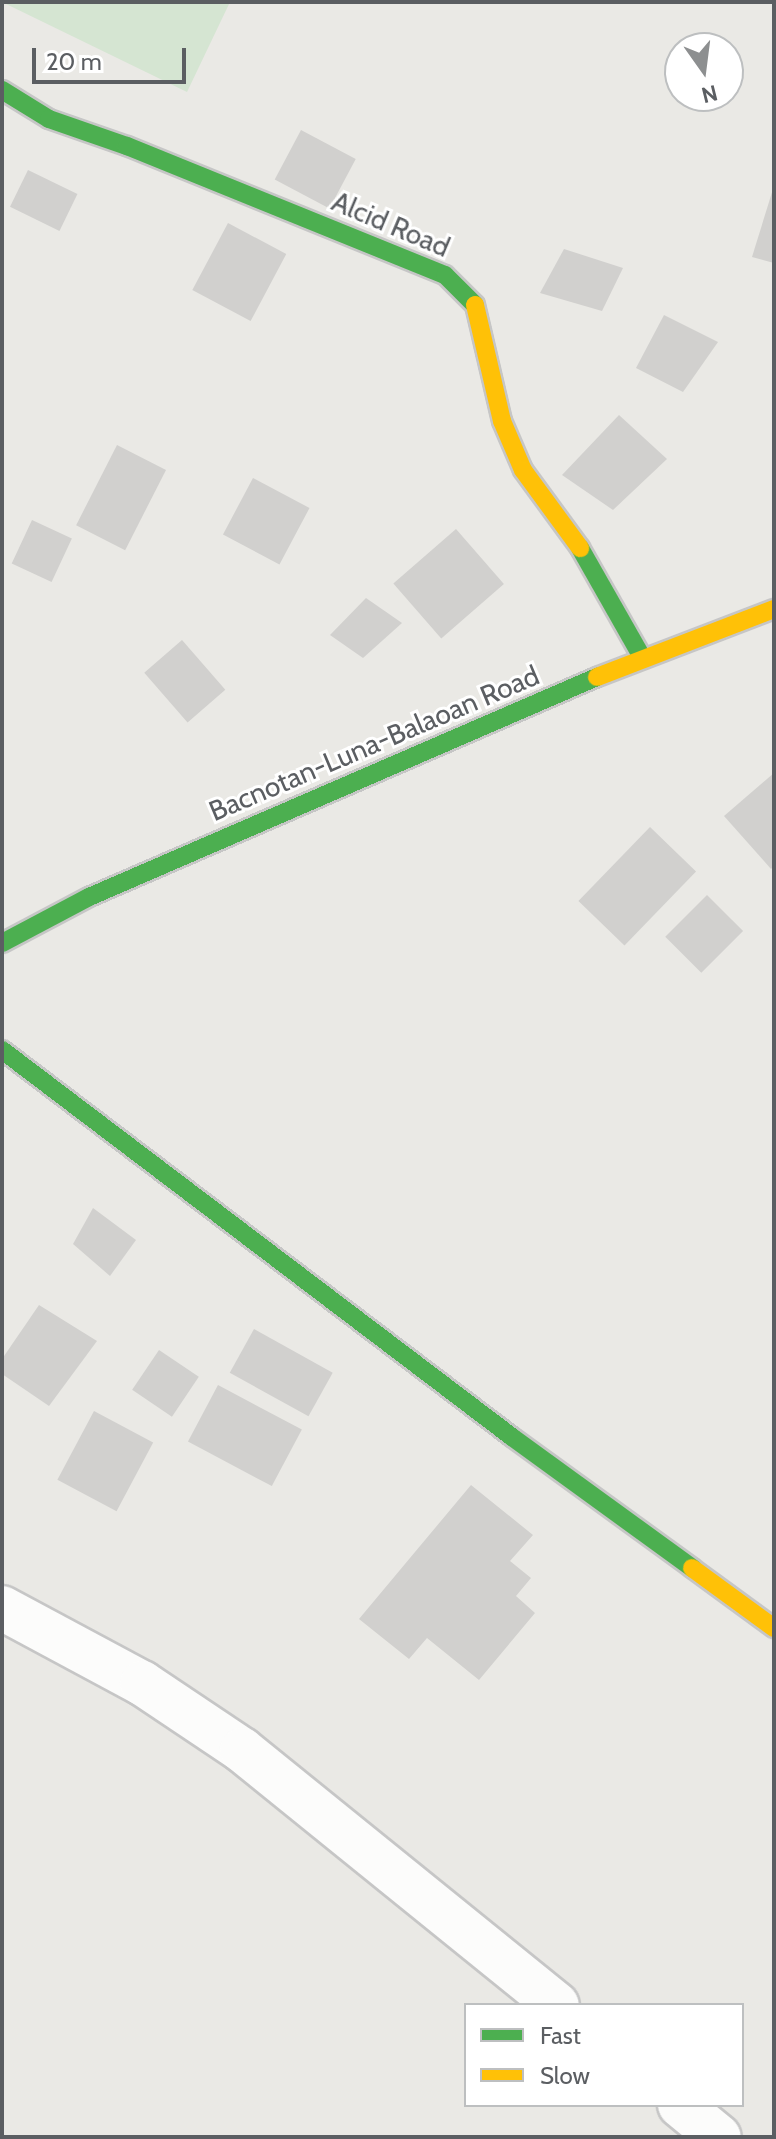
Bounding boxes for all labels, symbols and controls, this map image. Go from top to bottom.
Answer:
scale bar [36,32,190,82]
north arrow [664,32,744,112]
text: 20 m [46,47,102,76]
text: N [699,79,720,109]
street label: Alcid Road [327,184,455,264]
street label: Bacnotan-Luna-Balaoan Road [204,658,544,828]
legend [464,2003,744,2107]
text: Fast [540,2021,581,2050]
text: Slow [540,2061,590,2090]

